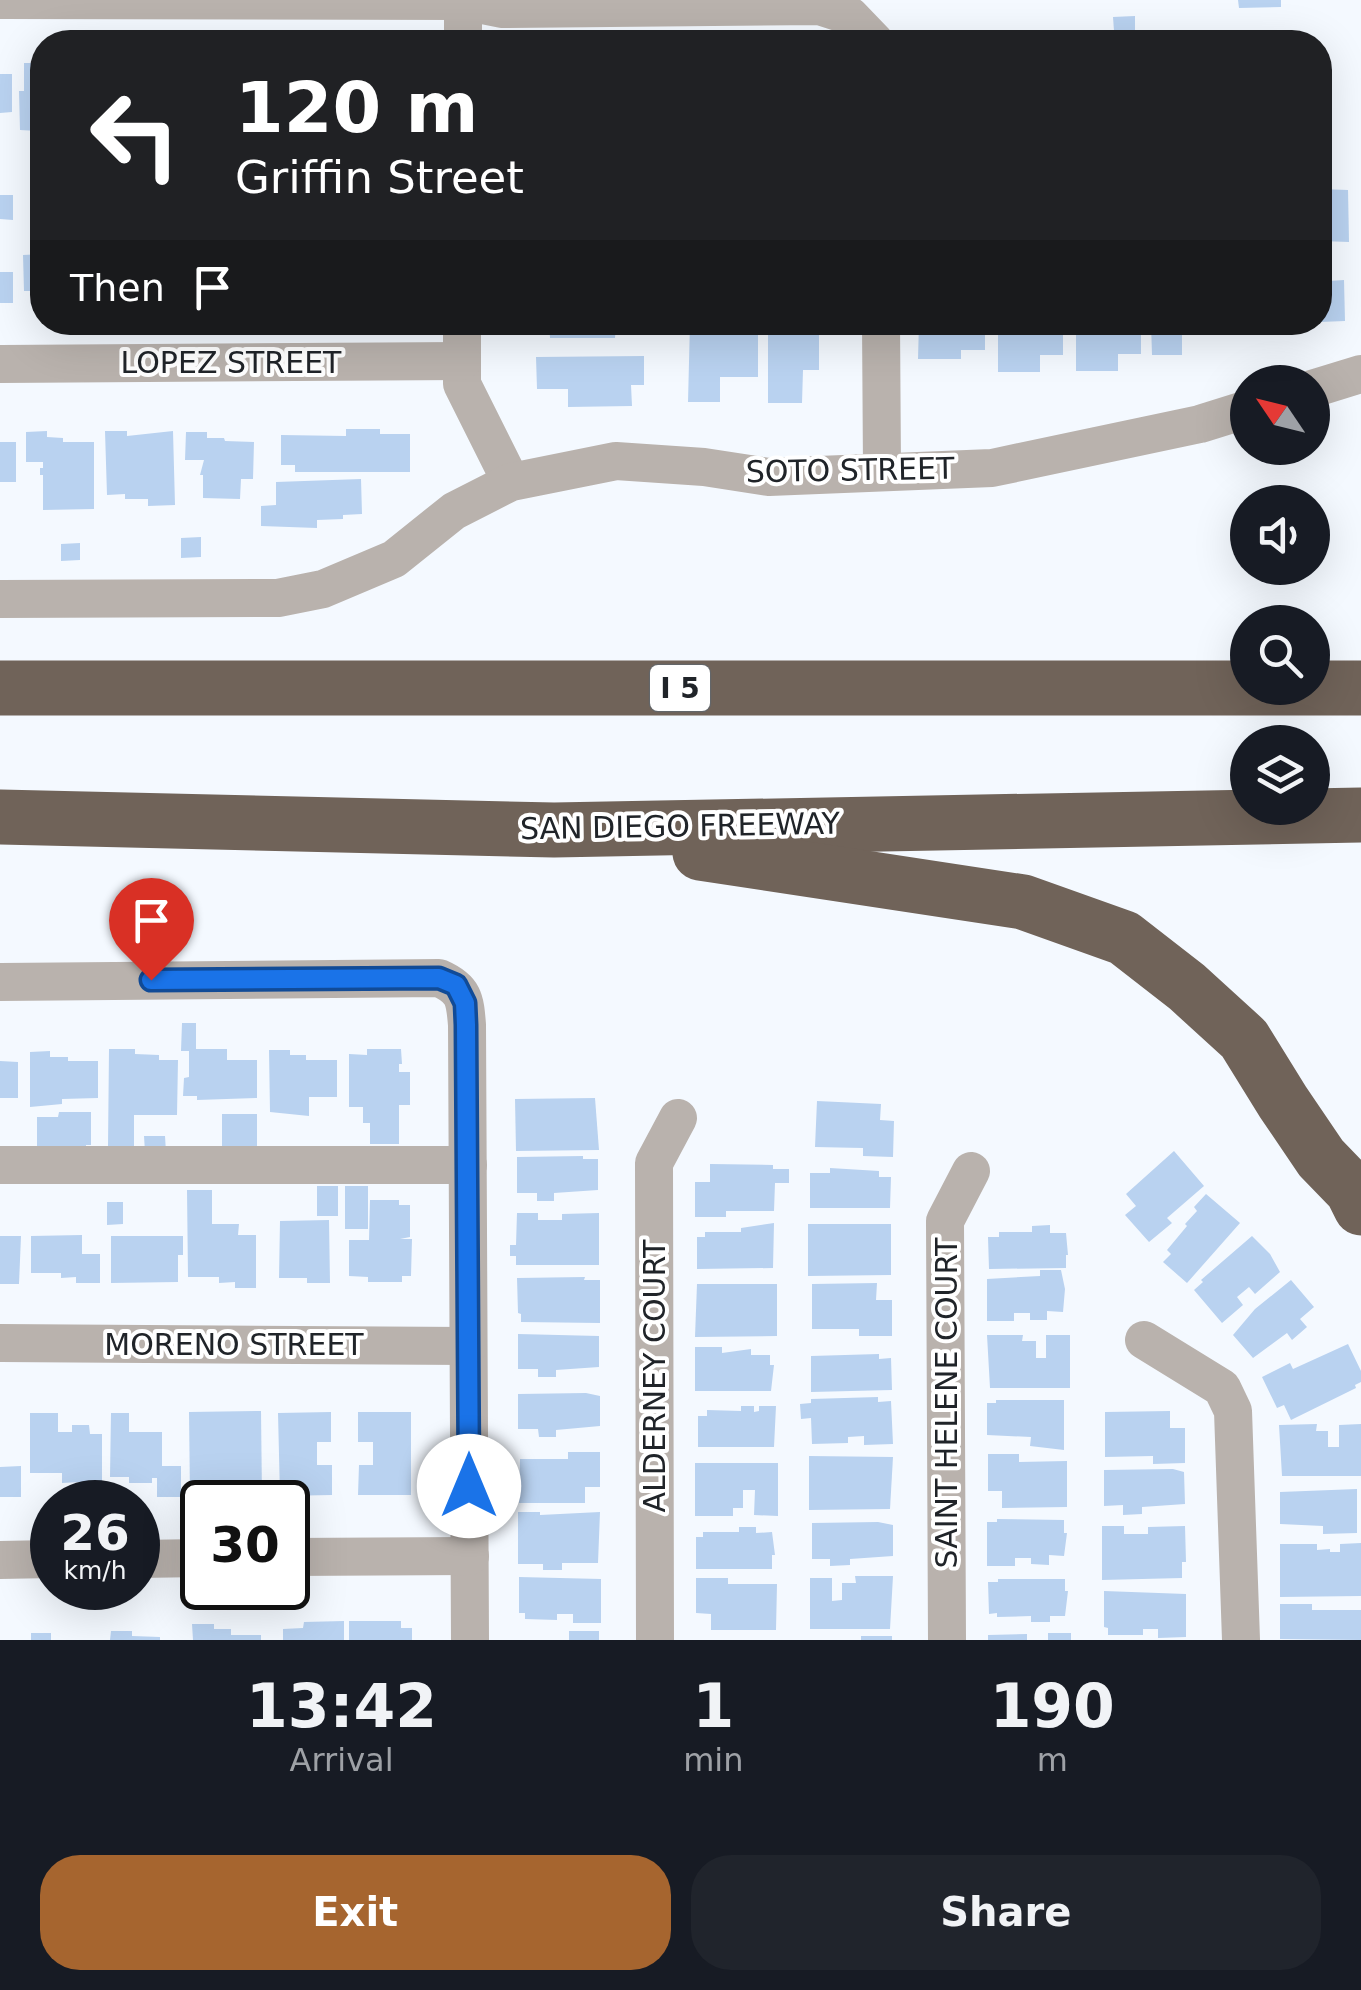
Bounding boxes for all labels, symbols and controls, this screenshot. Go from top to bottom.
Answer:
text: 120 m [235,67,478,149]
icon: left [70,70,200,200]
text: Griffin Street [235,151,524,204]
icon: arrive [185,260,240,315]
text: Then [70,266,165,310]
street label: LOPEZ STREET [121,345,342,380]
north arrow [1230,365,1330,465]
map controls [1230,365,1330,825]
street label: SOTO STREET [745,451,955,489]
button: sound [1230,485,1330,585]
button: search [1230,605,1330,705]
road number: I 5 [650,665,710,711]
button: layers [1230,725,1330,825]
street label: SAN DIEGO FREEWAY [520,806,841,846]
pin [109,878,194,981]
icon: arrive [124,893,179,948]
street label: SAINT HELENE COURT [929,1237,964,1568]
street label: ALDERNEY COURT [637,1239,672,1512]
street label: MORENO STREET [104,1327,364,1362]
position arrow [417,1434,521,1538]
speed limit sign: 30 [180,1480,310,1610]
text: 26 [60,1504,130,1562]
text: km/h [63,1556,127,1585]
text: 13:42 [246,1671,437,1741]
text: 1 [692,1671,734,1741]
text: 190 [990,1671,1115,1741]
text: Arrival [290,1741,394,1779]
text: min [683,1741,744,1779]
text: m [1037,1741,1068,1779]
button: Exit [40,1855,671,1970]
button: Share [691,1855,1321,1970]

